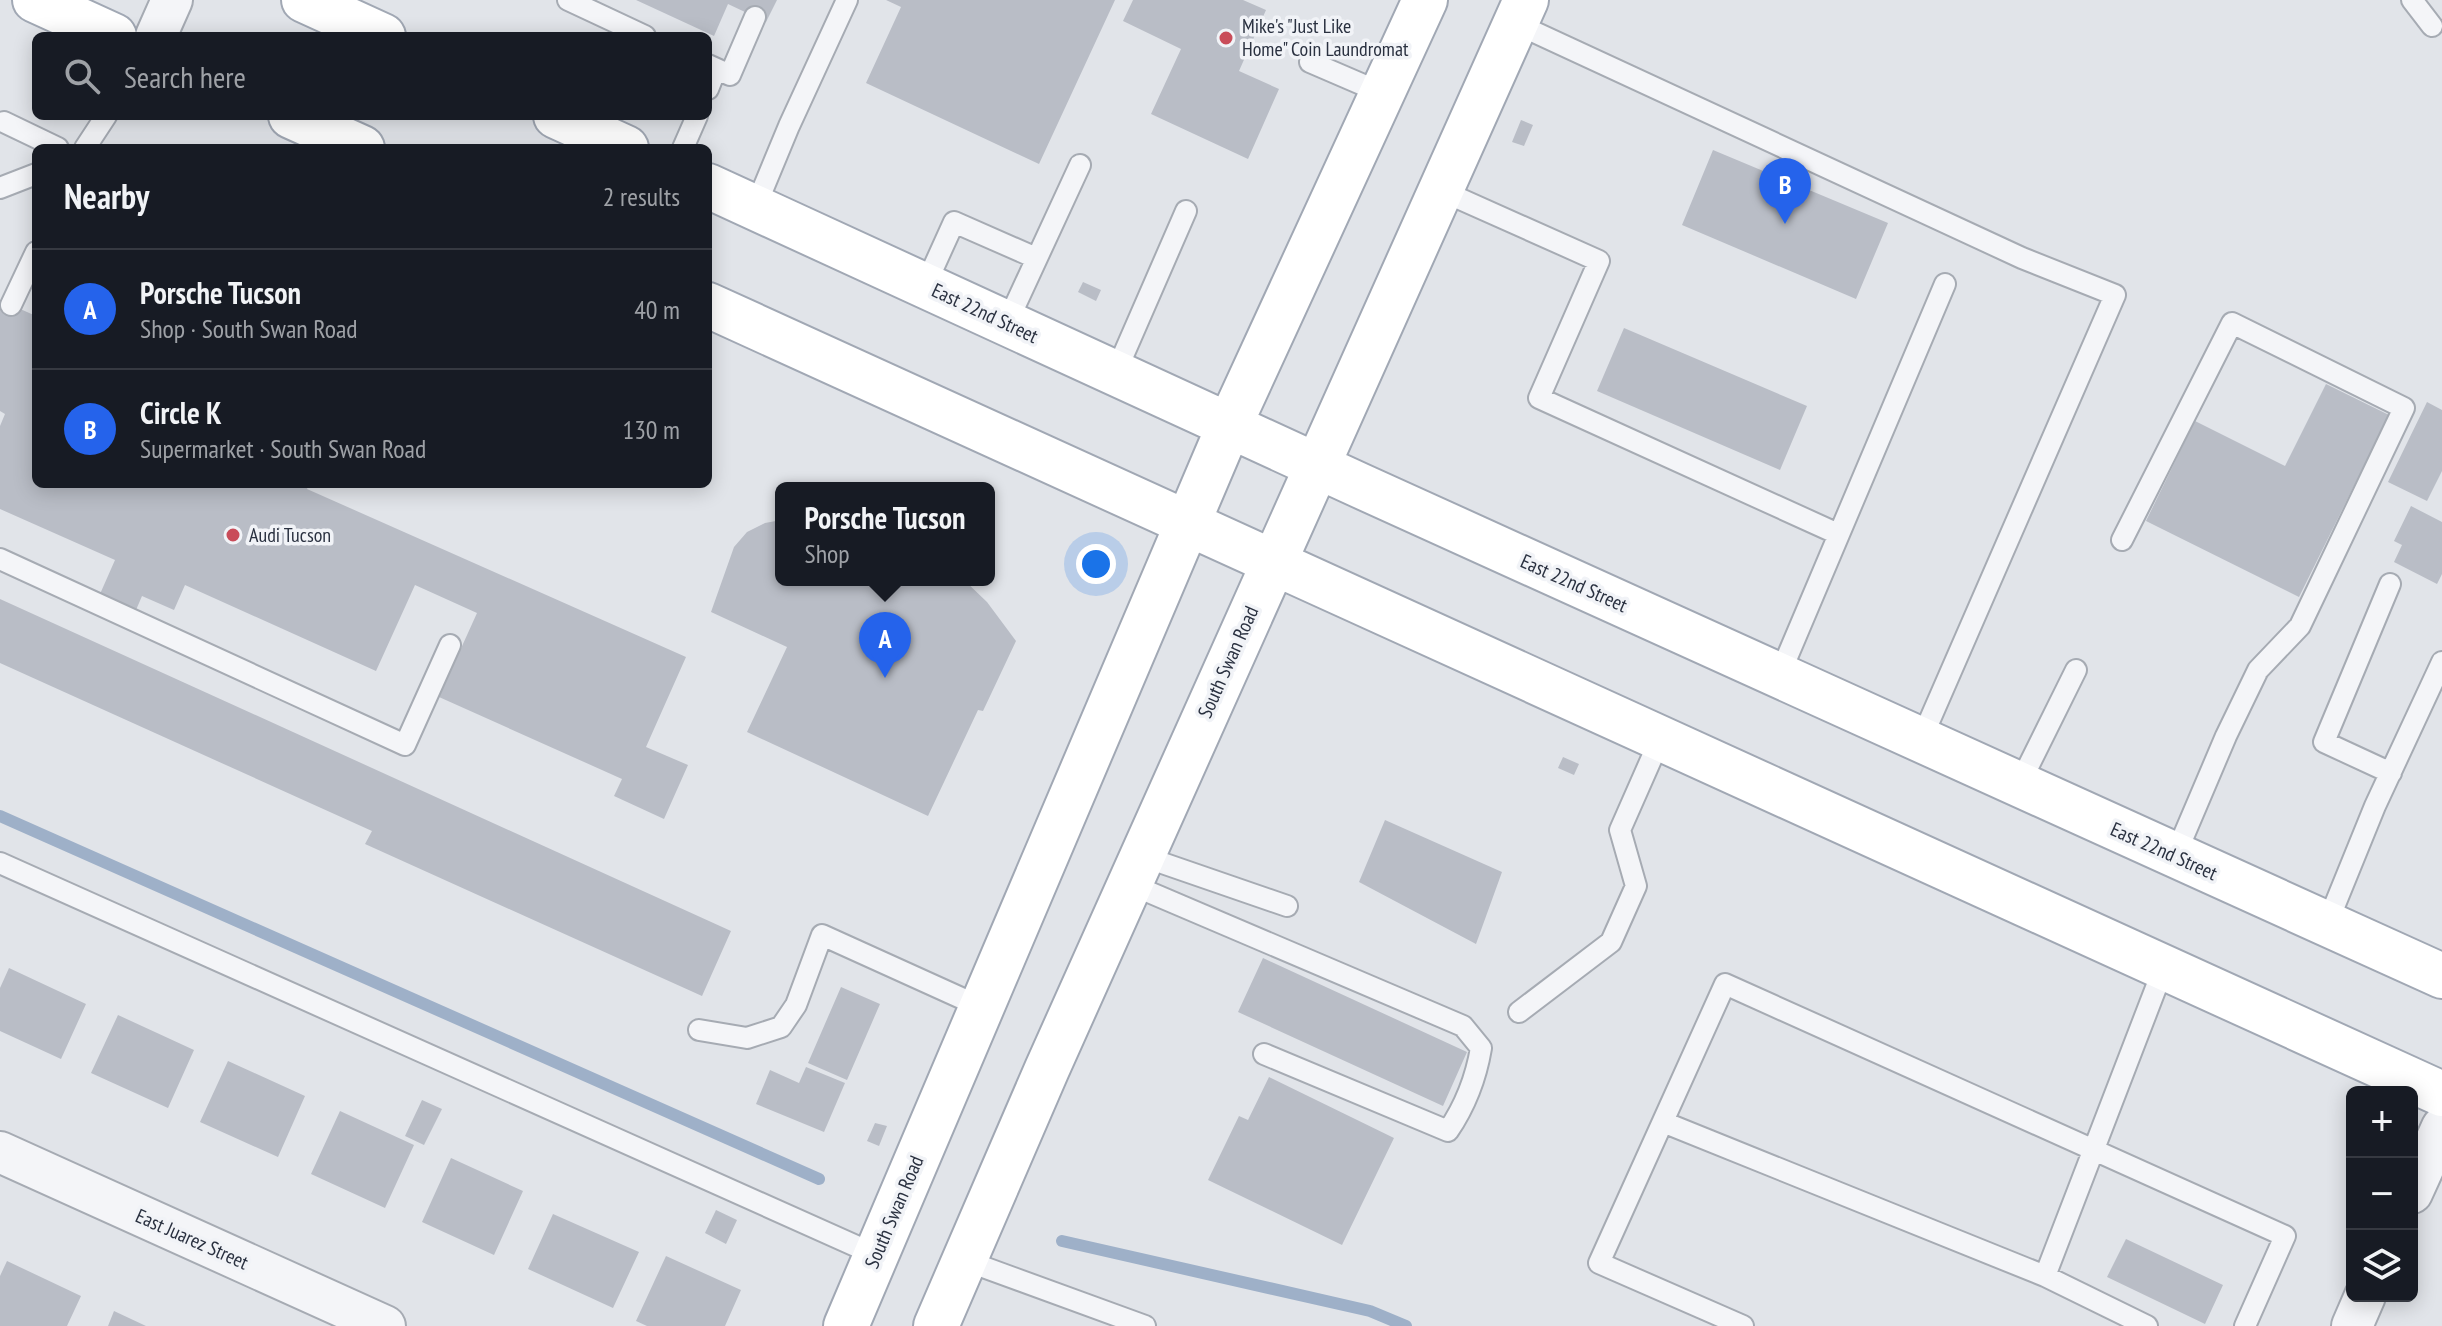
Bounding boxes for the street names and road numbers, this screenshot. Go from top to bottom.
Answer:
street label: East 22nd Street [928,277,1043,349]
street label: East 22nd Street [1517,548,1632,618]
street label: South Swan Road [1192,602,1264,722]
street label: East 22nd Street [2107,816,2222,886]
street label: South Swan Road [859,1152,929,1272]
street label: East Juarez Street [132,1203,253,1276]

